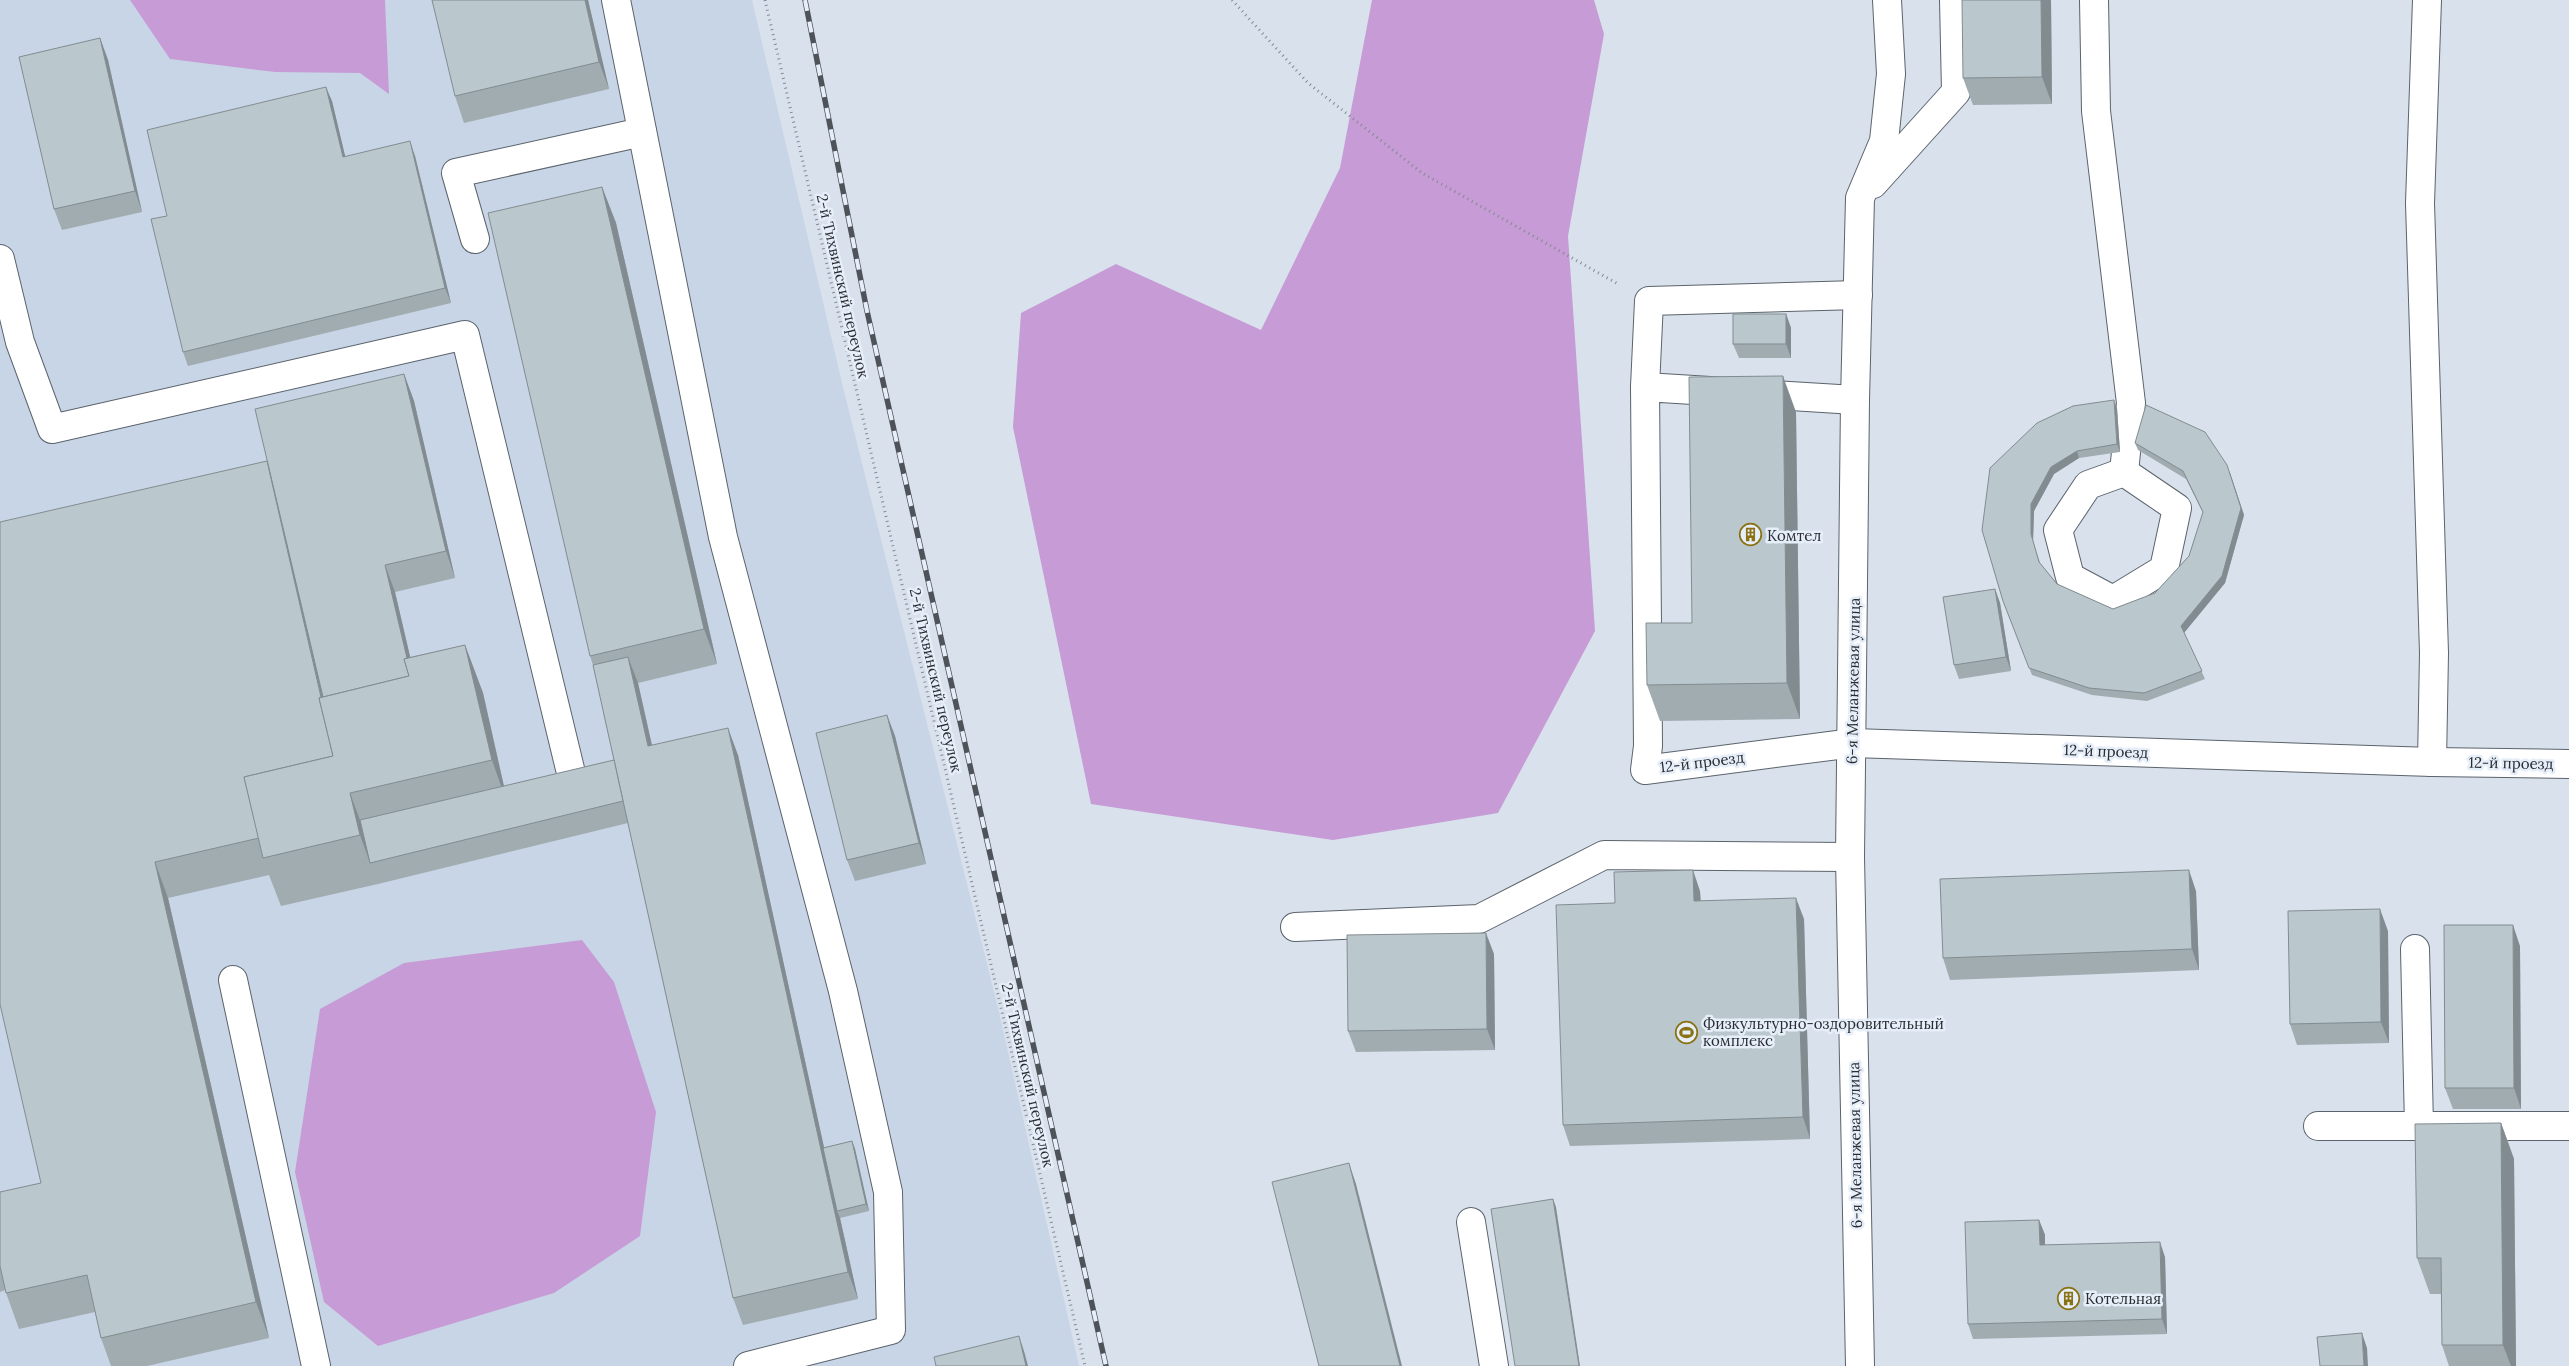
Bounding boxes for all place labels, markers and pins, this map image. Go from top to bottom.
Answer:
building icon: Комтел [1739,523,1763,547]
place label: Комтел [1767,526,1821,545]
place label: Физкультурно-оздоровительный комплекс [1703,1014,1944,1050]
sports icon: Физкультурно-оздоровительный комплекс [1675,1020,1699,1044]
building icon: Котельная [2057,1286,2081,1310]
place label: Котельная [2085,1289,2161,1308]

